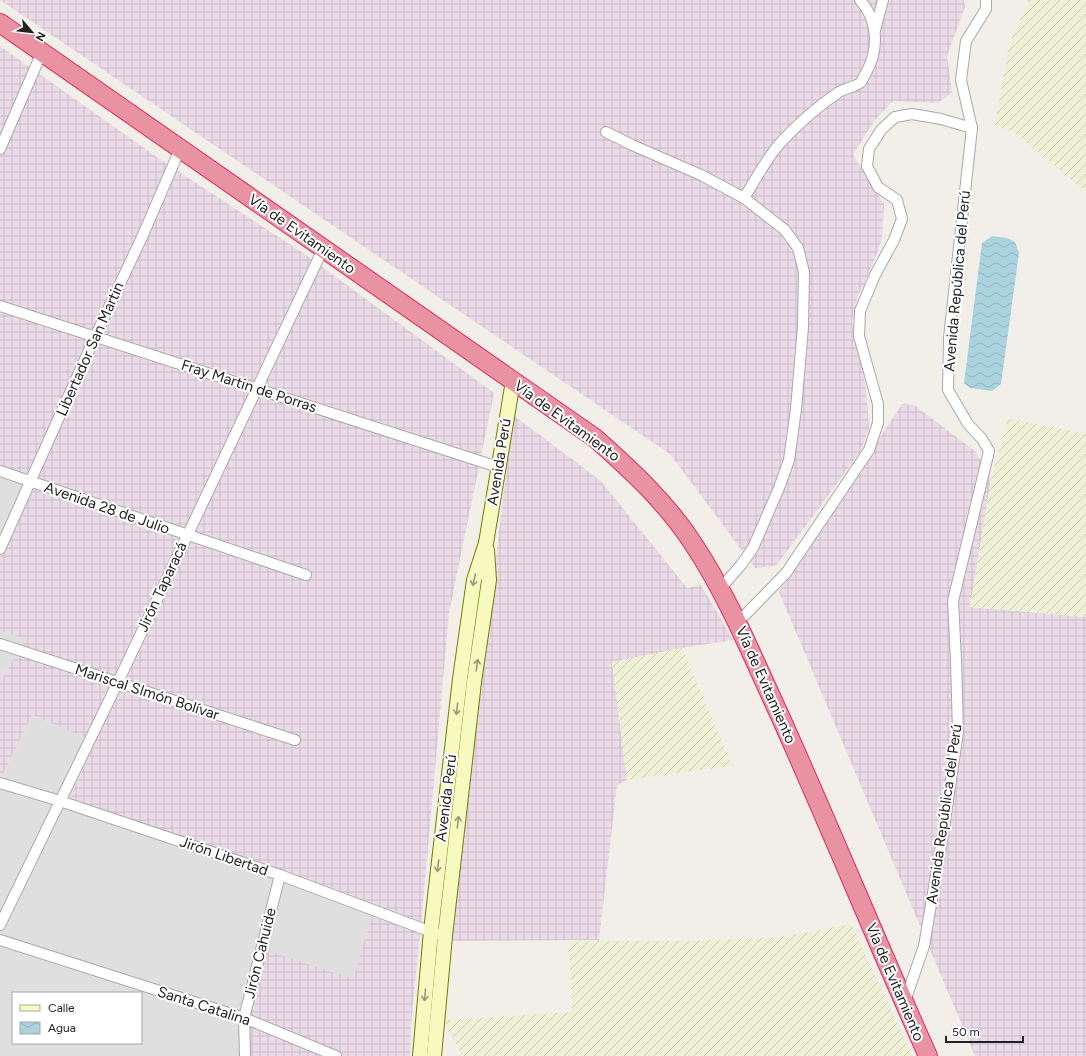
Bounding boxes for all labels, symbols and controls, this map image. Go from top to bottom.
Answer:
north arrow [12,12,52,52]
text: N [33,30,48,43]
street label: Vía de Evitamiento [245,190,359,278]
street label: Avenida República del Perú [940,190,974,372]
street label: Libertador San Martin [52,279,128,419]
street label: Fray Martin de Porras [179,356,319,416]
street label: Vía de Evitamiento [511,377,624,466]
street label: Avenida Perú [483,417,515,507]
street label: Avenida 28 de Julio [42,478,172,538]
street label: Jirón Taparacá [133,539,191,635]
one-way arrow [470,574,478,587]
street label: Vía de Evitamiento [732,624,800,747]
one-way arrow [473,659,481,672]
street label: Mariscal SImón Bolívar [73,660,221,724]
one-way arrow [453,702,460,715]
street label: Avenida República del Perú [922,723,966,905]
street label: Avenida Perú [432,753,460,843]
one-way arrow [454,816,462,829]
street label: Jirón Libertad [177,832,271,880]
one-way arrow [435,859,442,872]
street label: Jirón Cahuide [240,906,280,1000]
street label: Vía de Evitamiento [862,920,928,1044]
street label: Santa Catalina [155,982,253,1030]
one-way arrow [422,988,429,1001]
legend [12,992,142,1044]
text: Calle [48,1001,75,1015]
scale bar [946,1018,1023,1044]
text: Agua [48,1021,76,1035]
text: 50 m [952,1025,980,1039]

